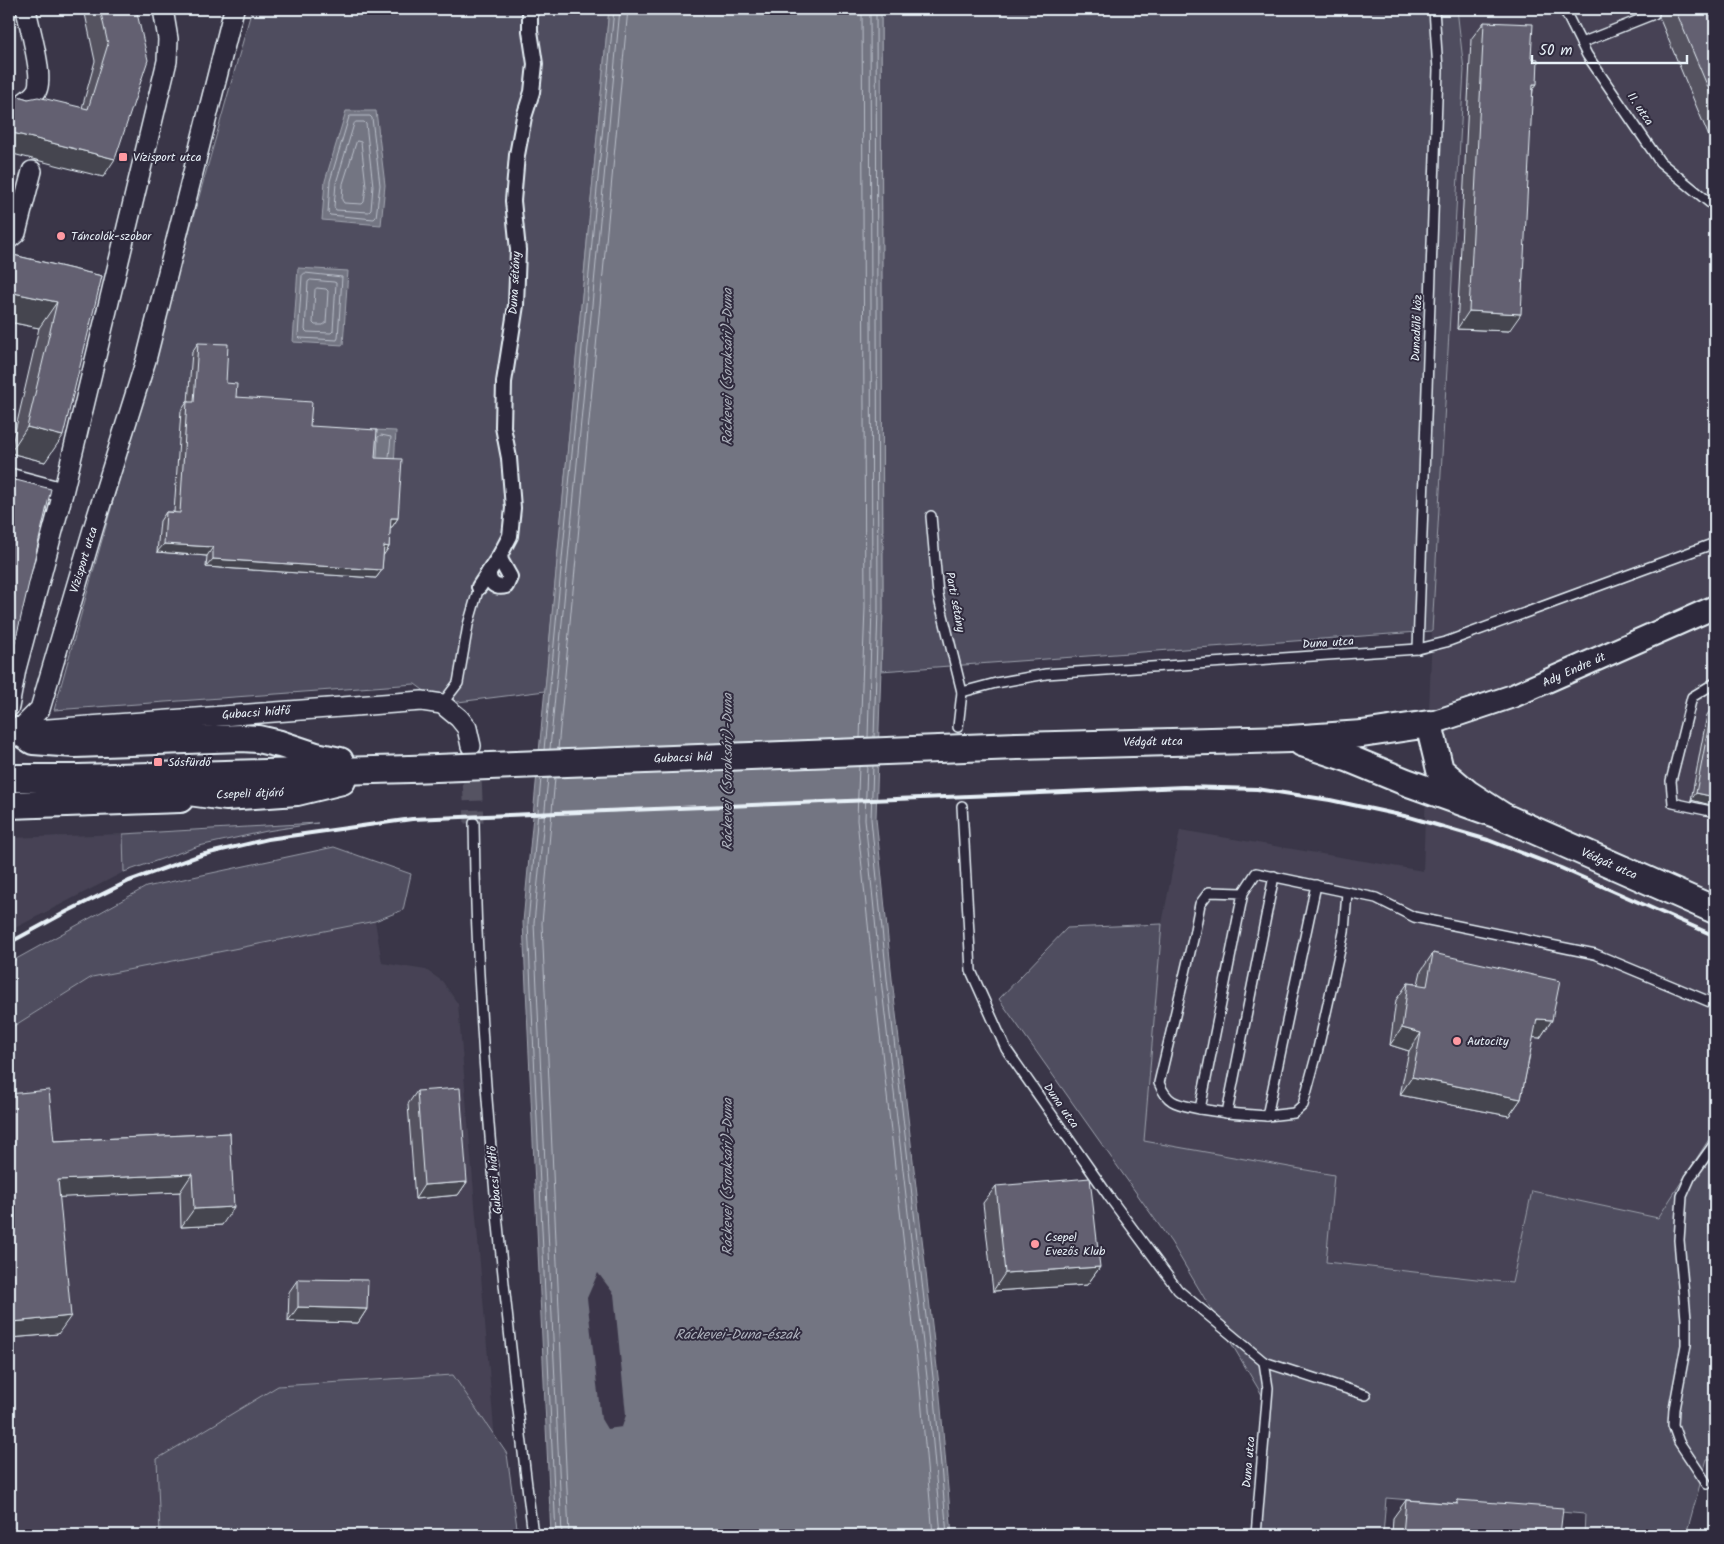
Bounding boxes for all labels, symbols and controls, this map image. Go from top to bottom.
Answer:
scale bar [1532,32,1686,64]
text: 50 m [1539,39,1573,63]
street label: II. utca [1622,89,1658,130]
place label: Vízisport utca [133,148,202,167]
marker: Vízisport utca [117,151,129,163]
place label: Táncolók-szobor [71,227,152,246]
marker: Táncolók-szobor [55,230,67,242]
street label: Duna sétány [504,251,526,315]
water label: Ráckevei (Soroksári)-Duna [717,287,739,445]
street label: Dunadűlő köz [1406,294,1428,362]
street label: Vízisport utca [65,524,103,596]
street label: Parti sétány [940,570,970,634]
street label: Duna utca [1302,632,1355,654]
street label: Ady Endre út [1539,647,1609,692]
water label: Ráckevei (Soroksári)-Duna [717,692,739,850]
street label: Gubacsi hídfő [221,701,292,725]
street label: Védgát utca [1123,732,1183,752]
street label: Gubacsi híd [653,747,714,769]
place label: Sósfürdő [168,753,212,772]
marker: Sósfürdő [152,756,164,768]
street label: Csepeli átjáró [216,783,285,805]
street label: Védgát utca [1578,843,1641,885]
place label: Autocity [1467,1032,1509,1051]
marker: Autocity [1451,1035,1463,1047]
street label: Duna utca [1038,1079,1084,1133]
water label: Ráckevei (Soroksári)-Duna [717,1097,739,1255]
street label: Gubacsi hídfő [482,1144,507,1215]
place label: Csepel Evezős Klub [1045,1228,1106,1261]
marker: Csepel Evezős Klub [1029,1238,1041,1250]
water label: Ráckevei-Duna-észak [675,1324,801,1346]
street label: Duna utca [1237,1435,1261,1489]

